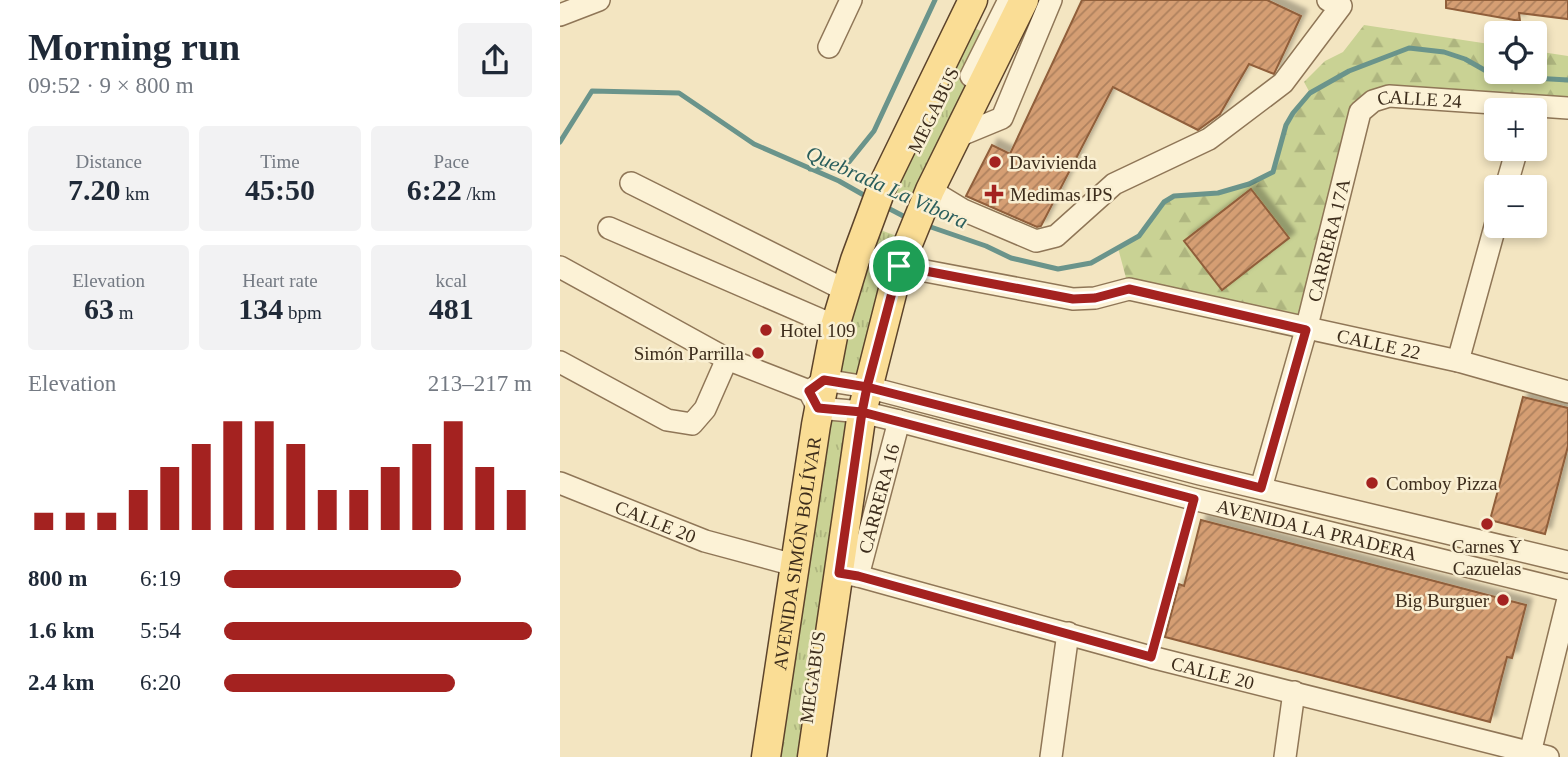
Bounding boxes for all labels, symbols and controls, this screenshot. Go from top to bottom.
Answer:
map controls [1484,21,1547,238]
button: locate [1484,21,1547,84]
button: share [458,23,532,97]
text: Morning run [28,26,240,68]
street label: MEGABUS [904,64,963,157]
text: 09:52 · 9 × 800 m [28,73,194,98]
street label: CALLE 24 [1374,86,1463,112]
button: + [1484,98,1547,161]
water label: Quebrada La Vibora [802,141,972,233]
text: Distance [75,151,142,172]
text: Time [260,151,300,172]
text: Pace [433,151,469,172]
place label: Davivienda [1009,152,1097,173]
marker: Davivienda [987,154,1003,170]
text: 7.20 [68,173,120,206]
text: 45:50 [245,173,315,206]
text: 6:22 [407,173,462,206]
button: − [1484,175,1547,238]
street label: CARRERA 17A [1303,176,1354,304]
text: km [120,183,149,204]
text: /km [462,183,496,204]
marker: Medimas IPS [984,184,1004,204]
place label: Medimas IPS [1010,184,1113,205]
pin [869,236,929,296]
icon: arrive [880,247,918,285]
text: Elevation [72,270,145,291]
text: Heart rate [242,270,318,291]
text: kcal [435,270,467,291]
text: 63 [84,292,114,325]
text: 134 [238,292,283,325]
text: 481 [429,292,474,325]
text: m [114,302,133,323]
text: bpm [283,302,322,323]
place label: Hotel 109 [780,320,855,341]
marker: Hotel 109 [758,322,774,338]
street label: CALLE 22 [1335,325,1422,363]
place label: Simón Parrilla [634,343,745,364]
marker: Simón Parrilla [750,345,766,361]
text: Elevation [28,371,116,396]
text: 213–217 m [428,371,532,396]
street label: AVENIDA SIMÓN BOLÍVAR [769,435,825,672]
street label: CARRERA 16 [854,442,903,556]
place label: Comboy Pizza [1386,473,1498,494]
marker: Comboy Pizza [1364,475,1380,491]
street label: AVENIDA LA PRADERA [1214,495,1419,565]
street label: CALLE 20 [612,496,699,547]
marker: Carnes Y Cazuelas [1479,516,1495,532]
place label: Carnes Y Cazuelas [1452,536,1523,579]
text: 800 m [28,566,87,591]
text: 6:19 [140,566,181,591]
place label: Big Burguer [1395,590,1490,611]
marker: Big Burguer [1495,592,1511,608]
text: 1.6 km [28,618,94,643]
text: 5:54 [140,618,181,643]
street label: MEGABUS [796,630,829,725]
street label: CALLE 20 [1169,652,1256,694]
text: 2.4 km [28,670,94,695]
text: 6:20 [140,670,181,695]

